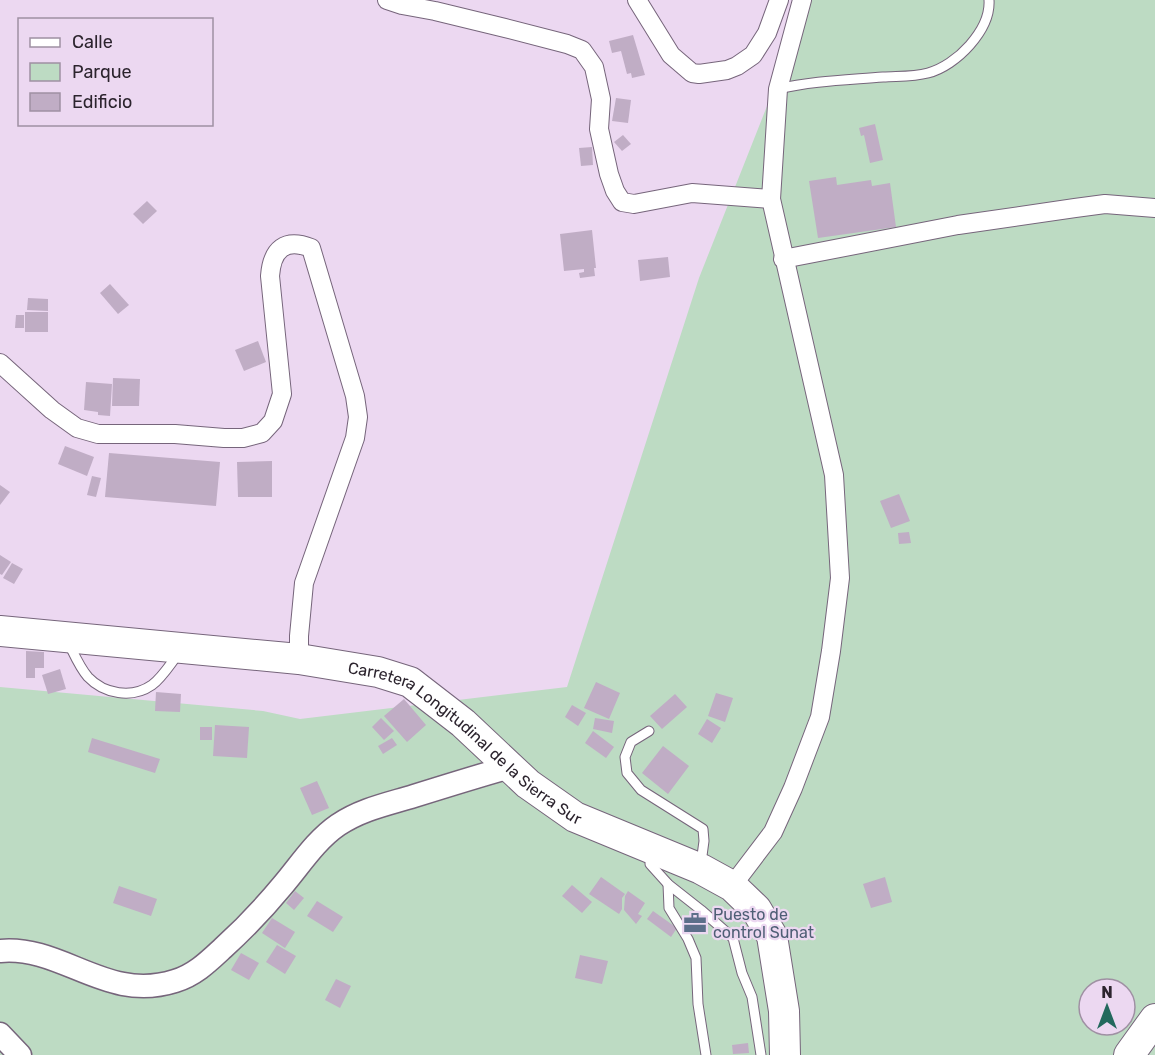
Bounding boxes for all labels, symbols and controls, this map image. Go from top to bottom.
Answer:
legend [18,18,213,126]
text: Calle [72,31,113,53]
text: Parque [72,61,132,83]
text: Edificio [72,91,132,113]
street label: Carretera Longitudinal de la Sierra Sur [347,658,584,829]
place label: Puesto de control Sunat [713,905,814,942]
office icon: Puesto de control Sunat [682,910,708,936]
north arrow [1077,977,1137,1037]
text: N [1101,983,1113,1002]

